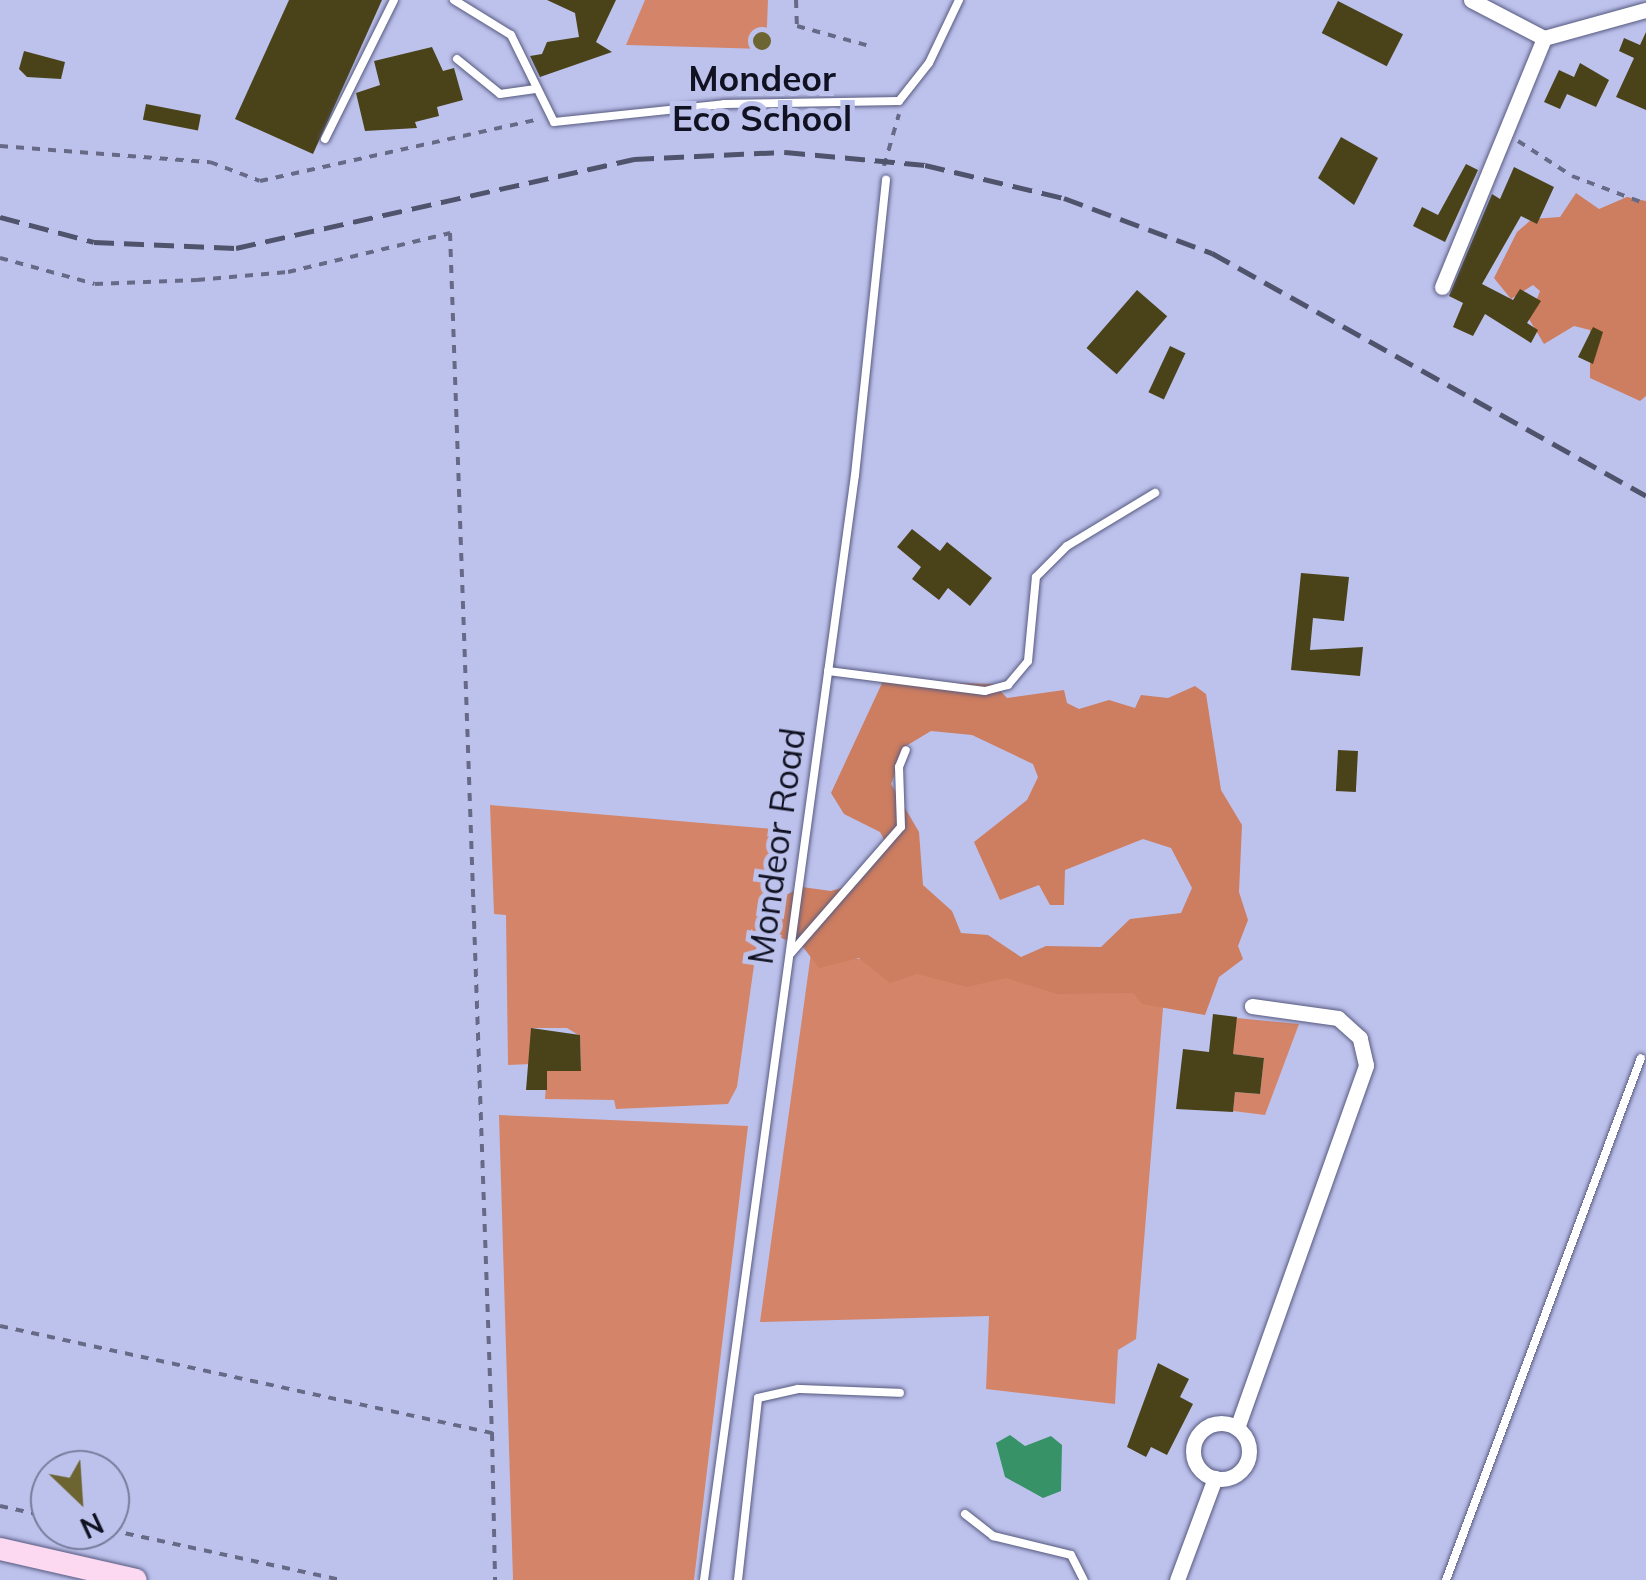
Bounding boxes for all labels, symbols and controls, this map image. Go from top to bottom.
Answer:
marker: Mondeor Eco School [751,30,773,52]
place label: Mondeor Eco School [672,57,852,139]
street label: Mondeor Road [739,725,813,967]
north arrow [30,1450,130,1550]
text: N [75,1505,109,1546]

